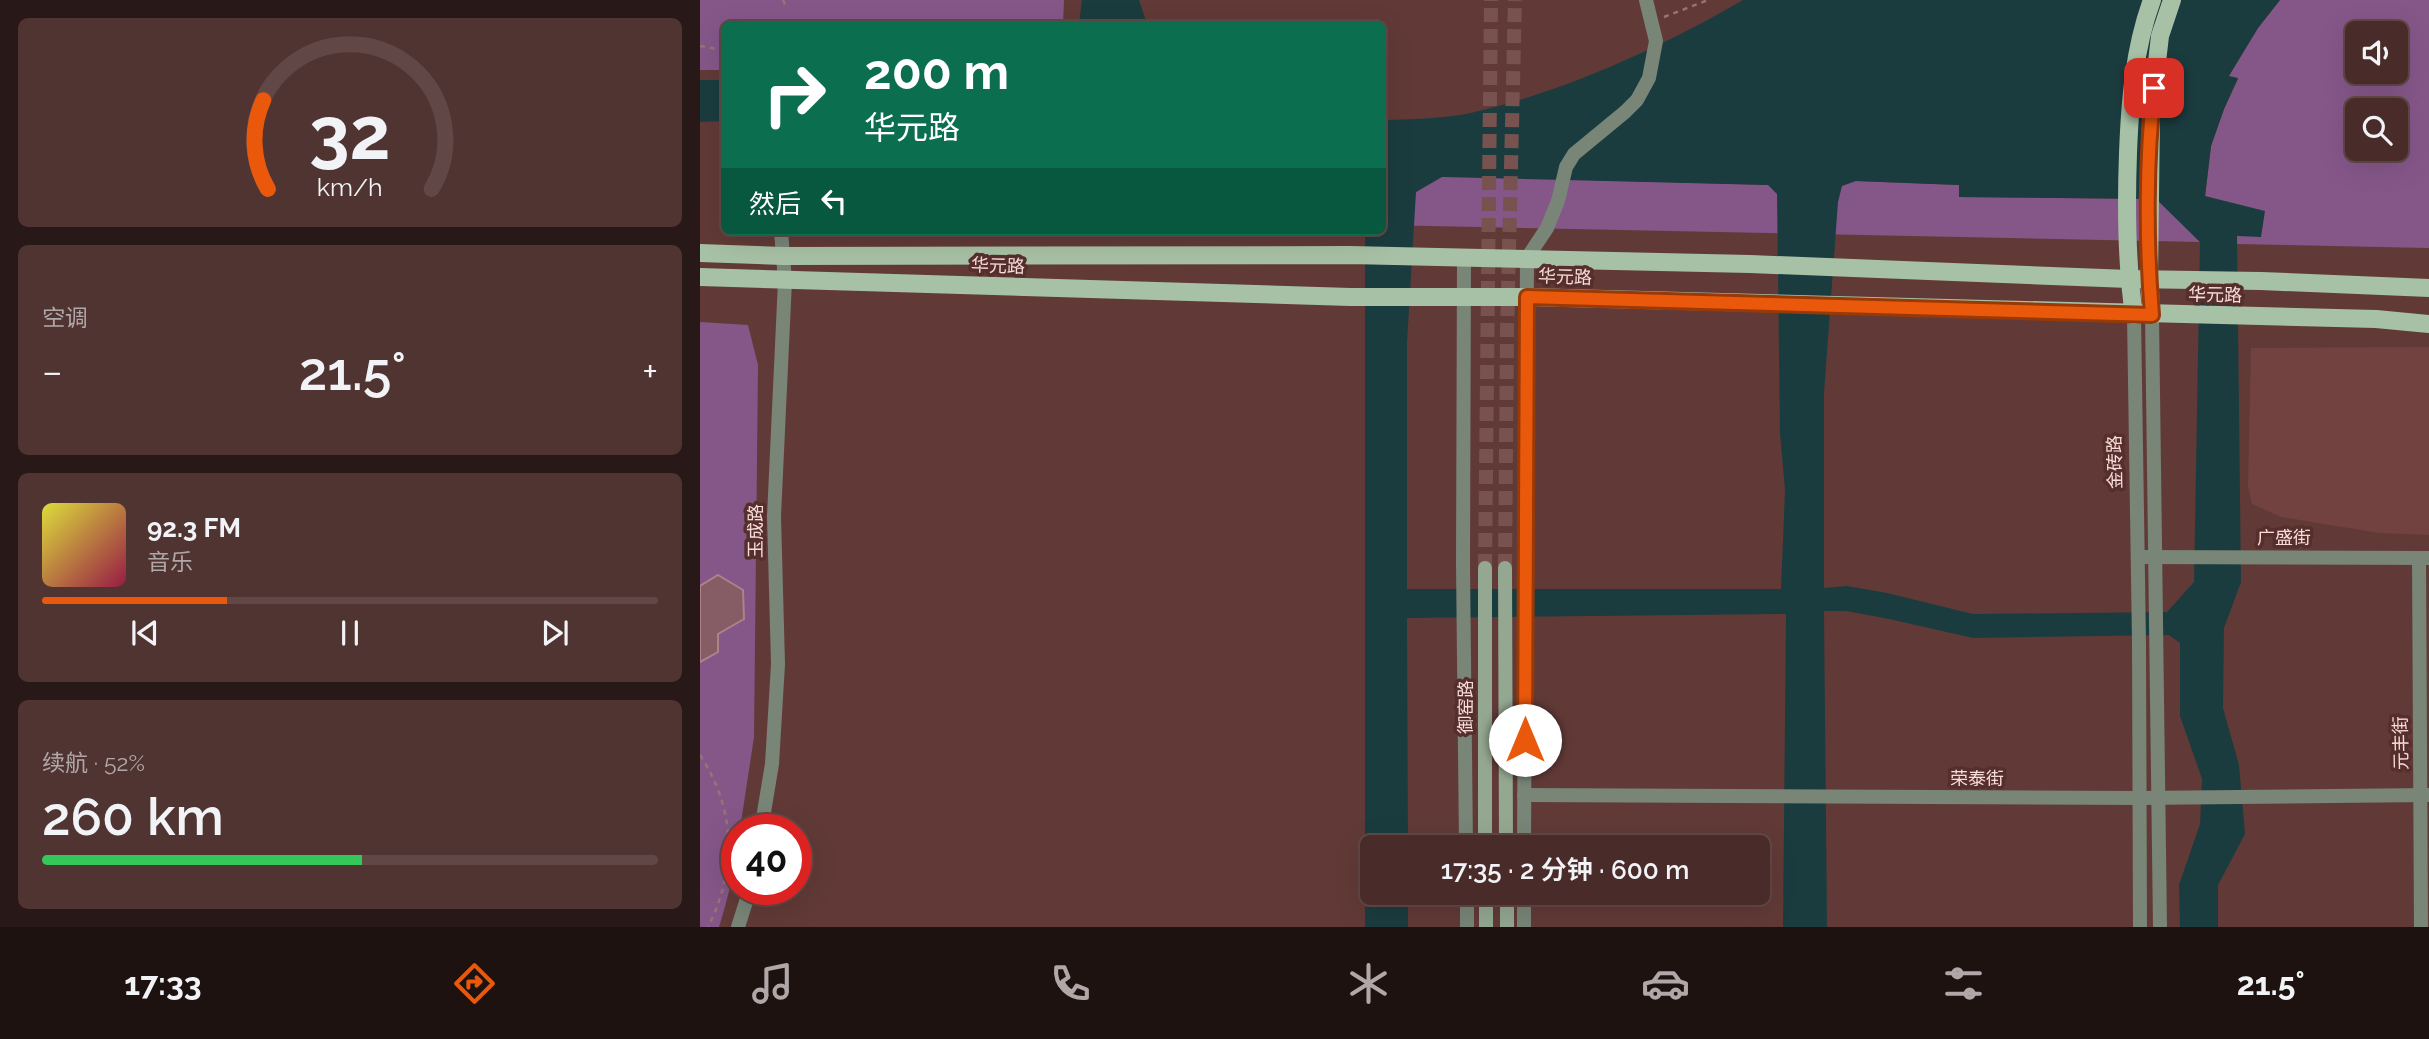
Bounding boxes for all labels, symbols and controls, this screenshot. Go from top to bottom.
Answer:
map controls [2345,21,2408,161]
button: sound [2345,21,2408,84]
text: 200 m [864,43,1009,100]
icon: right [749,49,840,140]
pin [2124,58,2184,118]
icon: arrive [2135,69,2173,107]
text: 32 [309,91,391,176]
button: search [2345,98,2408,161]
text: 华元路 [864,109,960,146]
text: km/h [317,171,383,201]
icon: left [815,182,853,220]
text: 然后 [749,189,801,219]
street label: 华元路 [971,254,1025,277]
street label: 华元路 [1538,265,1592,288]
street label: 华元路 [2188,284,2242,305]
text: 空调 [42,304,88,331]
text: 21.5° [299,341,406,402]
text: − [42,349,62,394]
text: + [642,349,658,394]
street label: 金砖路 [2104,435,2125,489]
street label: 玉成路 [745,504,766,558]
text: 92.3 FM [147,513,241,543]
street label: 广盛街 [2257,527,2311,548]
text: 音乐 [147,548,193,575]
icon: previous [126,614,164,652]
icon: pause [331,614,369,652]
icon: next [536,614,574,652]
street label: 御窑路 [1455,680,1476,734]
position arrow [1488,703,1562,777]
street label: 元丰街 [2390,716,2411,770]
text: 续航 · 52% [42,749,145,776]
street label: 荣泰街 [1950,768,2004,789]
text: 260 km [42,786,224,847]
speed limit sign: 40 [721,814,812,905]
text: 17:35 · 2 分钟 · 600 m [1441,855,1689,885]
icon: directions [450,959,499,1008]
icon: music [748,959,797,1008]
icon: phone [1046,959,1095,1008]
icon: climate [1344,959,1393,1008]
icon: car [1641,959,1690,1008]
icon: filters [1939,959,1988,1008]
text: 17:33 [124,965,202,1002]
text: 21.5° [2237,965,2305,1002]

